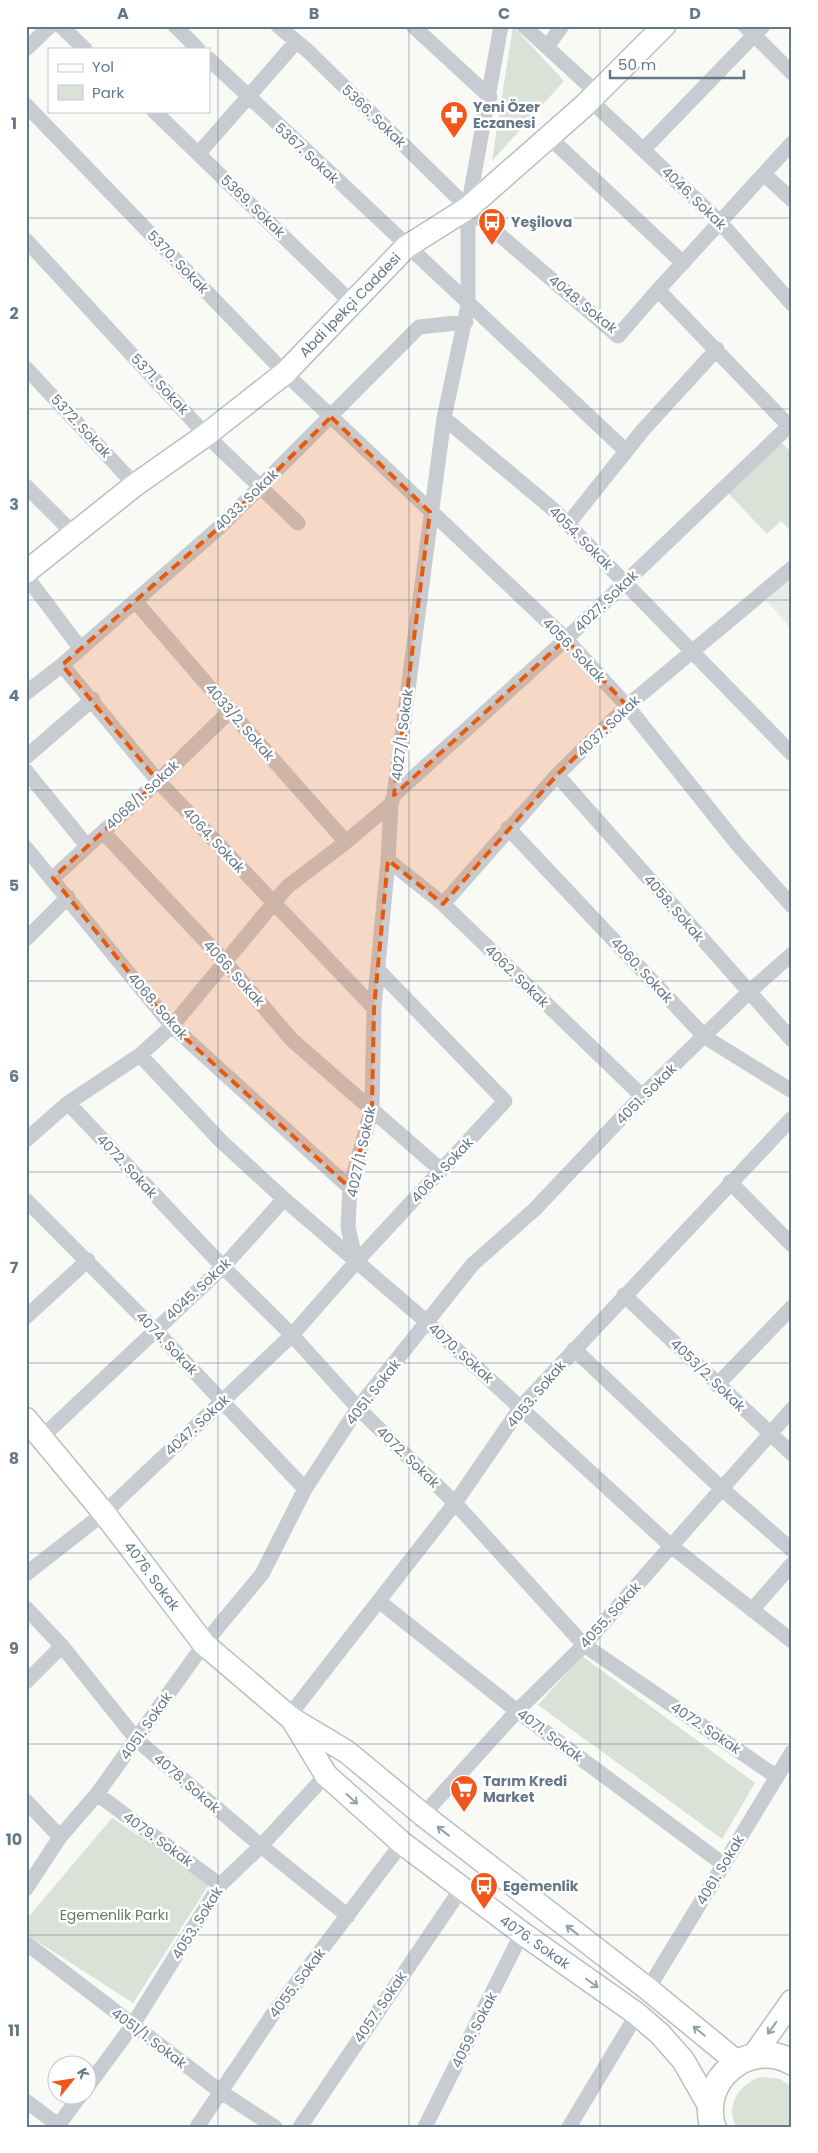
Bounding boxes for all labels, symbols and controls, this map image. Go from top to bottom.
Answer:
text: A [117,2,129,25]
text: B [309,2,319,25]
text: C [498,2,510,25]
text: D [689,2,701,25]
legend [48,48,210,112]
scale bar [610,48,744,80]
text: 50 m [618,54,656,75]
text: Yol [92,56,114,77]
street label: 5366. Sokak [337,80,411,152]
text: Park [92,82,124,103]
place label: Yeni Özer Eczanesi [473,97,540,133]
pharmacy icon: Yeni Özer Eczanesi [439,100,469,139]
text: 1 [11,112,17,135]
street label: 5367. Sokak [270,118,344,189]
street label: 4046. Sokak [657,162,731,235]
street label: 5369. Sokak [216,170,290,242]
bus stop icon: Yeşilova [477,207,507,246]
place label: Yeşilova [511,212,572,232]
street label: 5370. Sokak [143,226,214,299]
street label: Abdi İpekçi Caddesi [295,248,405,362]
street label: 4048. Sokak [544,270,622,338]
text: 2 [9,302,19,325]
street label: 5371. Sokak [126,349,194,420]
street label: 5372. Sokak [46,390,116,463]
street label: 4033. Sokak [210,464,283,536]
text: 3 [9,493,19,516]
street label: 4054. Sokak [545,502,618,575]
street label: 4027. Sokak [570,565,643,636]
street label: 4056. Sokak [538,613,611,687]
street label: 4033/2. Sokak [201,679,280,766]
text: 4 [9,684,20,707]
street label: 4027/1. Sokak [386,687,418,782]
street label: 4037. Sokak [572,690,645,761]
street label: 4068/1. Sokak [101,755,184,834]
street label: 4064. Sokak [178,803,250,878]
street label: 4058. Sokak [639,870,709,946]
text: 5 [9,874,19,897]
street label: 4060. Sokak [606,933,678,1008]
street label: 4066. Sokak [199,935,270,1011]
street label: 4062. Sokak [480,940,554,1012]
street label: 4068. Sokak [123,968,193,1045]
street label: 4051. Sokak [611,1059,681,1129]
text: 6 [9,1065,19,1088]
street label: 4027/1. Sokak [342,1104,381,1199]
street label: 4072. Sokak [92,1130,162,1203]
street label: 4064. Sokak [406,1132,478,1207]
street label: 4045. Sokak [161,1253,236,1325]
text: 7 [10,1256,19,1279]
street label: 4074. Sokak [131,1307,203,1380]
street label: 4070. Sokak [424,1318,499,1388]
street label: 4053/2. Sokak [666,1334,750,1416]
street label: 4051. Sokak [341,1354,406,1429]
street label: 4053. Sokak [502,1355,571,1432]
street label: 4047. Sokak [160,1389,234,1460]
street label: 4072. Sokak [372,1422,445,1493]
text: 8 [9,1447,19,1470]
street label: 4076. Sokak [119,1537,185,1615]
street label: 4055. Sokak [575,1577,646,1653]
text: 9 [9,1637,19,1660]
street label: 4051. Sokak [115,1687,177,1764]
street label: 4072. Sokak [667,1697,746,1759]
street label: 4071. Sokak [513,1704,588,1767]
street label: 4078. Sokak [150,1749,225,1818]
place label: Tarım Kredi Market [483,1771,567,1807]
supermarket icon: Tarım Kredi Market [449,1774,479,1813]
one-way arrow [346,1793,359,1805]
street label: 4079. Sokak [119,1807,198,1872]
one-way arrow [437,1825,450,1836]
text: 10 [6,1828,22,1851]
street label: 4061. Sokak [691,1830,749,1909]
bus stop icon: Egemenlik [469,1871,499,1910]
place label: Egemenlik [503,1876,579,1896]
street label: 4053. Sokak [167,1882,228,1963]
park label: Egemenlik Parkı [60,1905,168,1925]
street label: 4076. Sokak [496,1910,575,1974]
one-way arrow [565,1925,579,1935]
street label: 4055. Sokak [264,1943,330,2022]
street label: 4057. Sokak [349,1967,412,2046]
one-way arrow [585,1978,599,1988]
street label: 4059. Sokak [446,1988,502,2071]
street label: 4051/1. Sokak [107,2003,191,2073]
text: 11 [8,2019,20,2042]
one-way arrow [767,2021,777,2035]
one-way arrow [693,2025,706,2036]
north arrow [48,2056,98,2106]
text: K [72,2064,94,2083]

